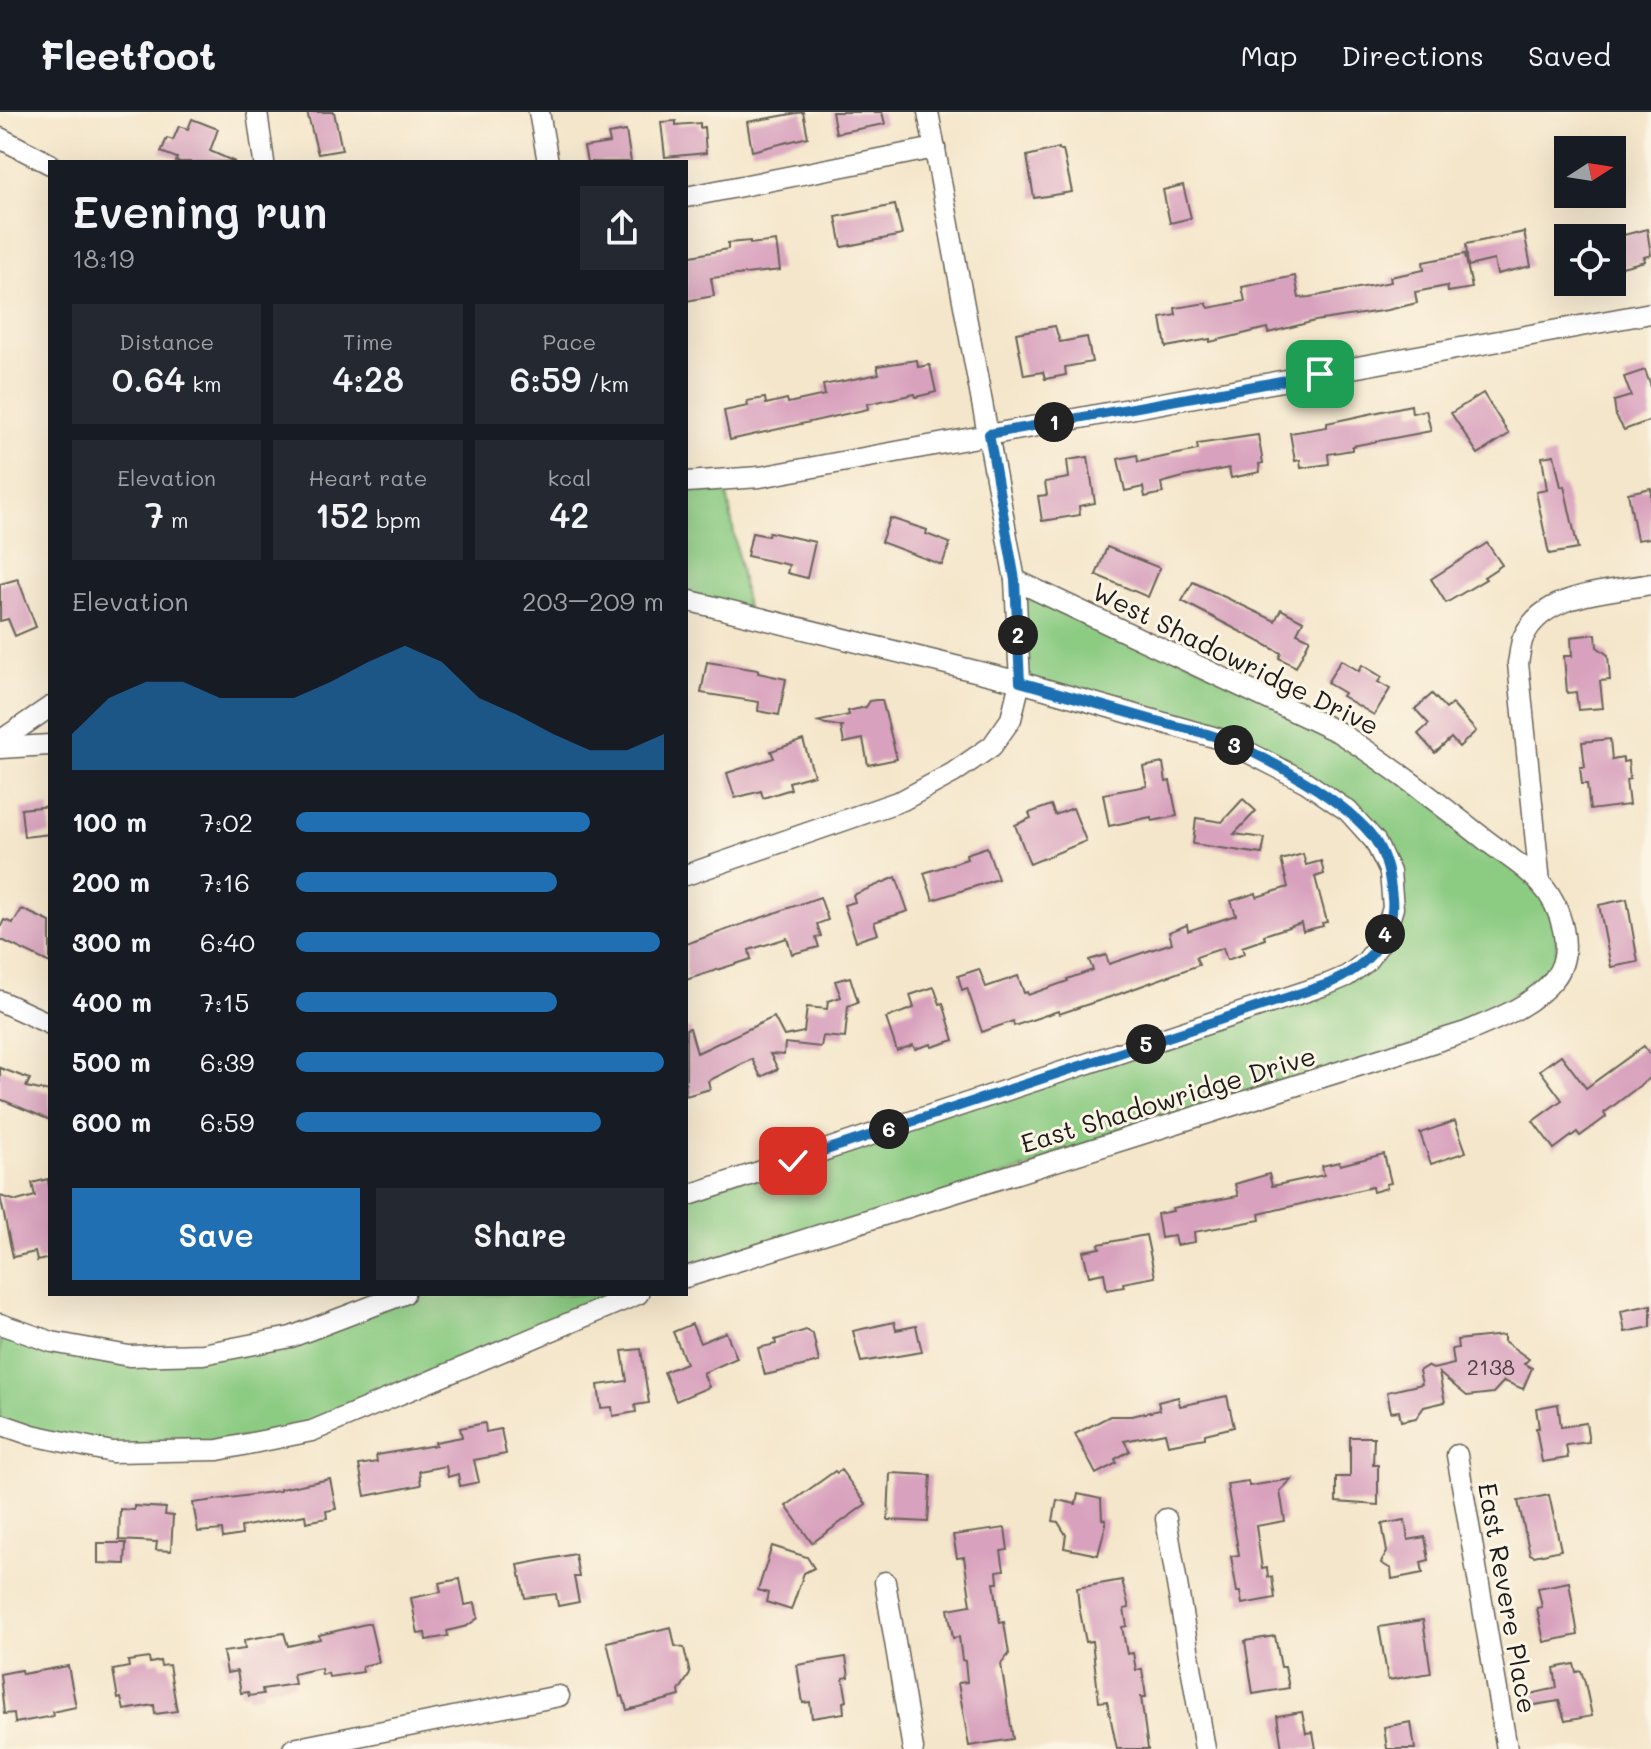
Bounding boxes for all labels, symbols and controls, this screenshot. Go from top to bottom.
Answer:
text: Fleetfoot [40,30,216,80]
text: Map [1241,37,1298,73]
text: Directions [1342,37,1484,73]
text: Saved [1528,37,1611,73]
north arrow [1554,136,1626,208]
map controls [1554,136,1626,296]
text: Evening run [72,182,327,239]
button: share [580,186,664,270]
button: locate [1554,224,1626,296]
text: 18:19 [72,241,134,275]
text: Distance [119,327,214,356]
text: Time [343,327,393,356]
text: Pace [542,327,596,356]
pin [1286,340,1354,408]
icon: arrive [1298,352,1342,396]
text: 0.64 [112,356,185,401]
text: 4:28 [332,356,404,401]
text: 6:59 [510,356,581,401]
text: km [185,369,222,398]
text: /km [581,369,629,398]
pin: 1 [1034,402,1074,442]
text: 1 [1049,407,1059,436]
text: Elevation [117,463,216,492]
text: Heart rate [309,463,427,492]
text: kcal [547,463,591,492]
text: 7 [145,492,164,537]
text: 152 [315,492,369,537]
text: 42 [549,492,589,537]
text: m [164,505,188,534]
text: bpm [369,505,421,534]
street label: West Shadowridge Drive [1087,574,1385,742]
text: Elevation [72,584,189,618]
text: 203–209 m [522,584,664,618]
pin: 2 [998,615,1038,655]
text: 2 [1012,620,1024,649]
pin: 3 [1214,725,1254,765]
text: 3 [1227,730,1241,759]
text: 100 m [72,805,147,839]
text: 7:02 [200,805,253,839]
text: 200 m [72,865,150,899]
text: 7:16 [200,865,250,899]
pin: 4 [1365,914,1405,954]
text: 4 [1378,919,1392,948]
text: 300 m [72,925,151,959]
text: 6:40 [200,925,255,959]
text: 400 m [72,985,152,1019]
text: 7:15 [200,985,249,1019]
pin: 5 [1126,1024,1166,1064]
text: 5 [1140,1029,1152,1058]
street label: East Shadowridge Drive [1016,1038,1320,1160]
text: 500 m [72,1045,151,1079]
text: 6:39 [200,1045,254,1079]
text: 600 m [72,1105,151,1139]
text: 6:59 [200,1105,254,1139]
pin: 6 [869,1109,909,1149]
text: 6 [882,1114,896,1143]
pin [759,1127,827,1195]
icon: check [771,1139,815,1183]
button: Save [72,1188,360,1280]
button: Share [376,1188,664,1280]
house number: 2138 [1467,1352,1515,1381]
street label: East Revere Place [1471,1480,1545,1716]

